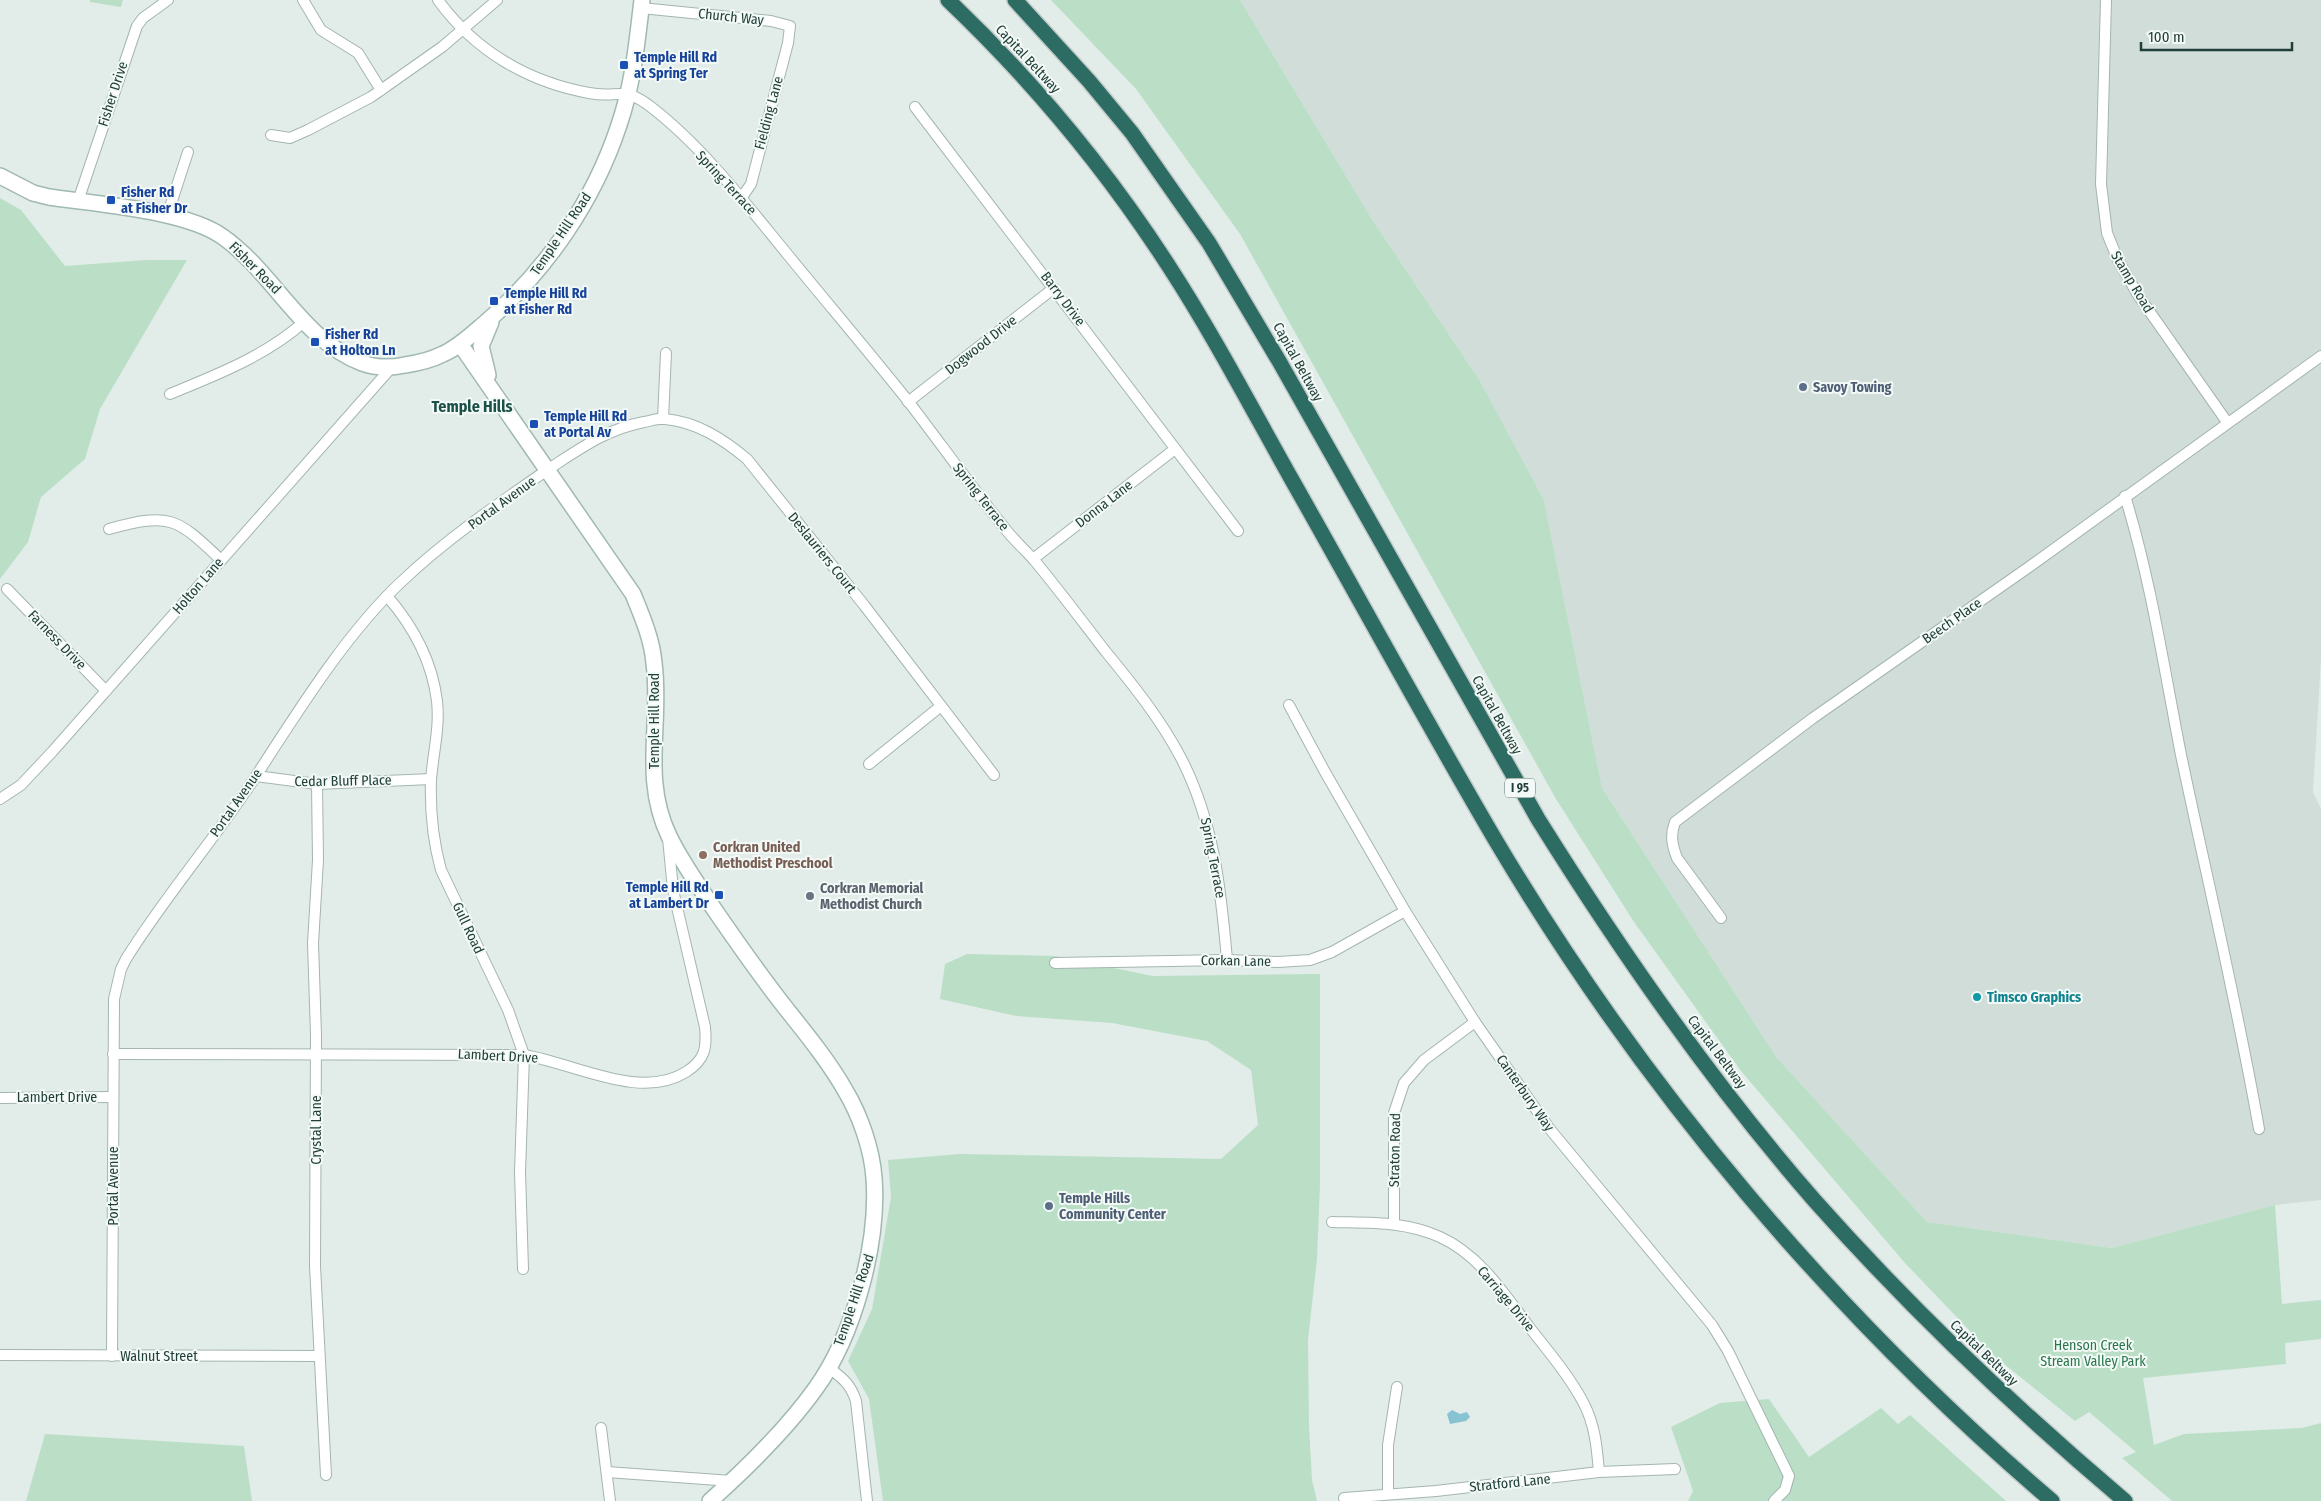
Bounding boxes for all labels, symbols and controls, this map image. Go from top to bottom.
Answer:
street label: Church Way [697,5,765,29]
scale bar [2141,20,2292,52]
street label: Capital Beltway [992,21,1065,97]
text: 100 m [2148,28,2185,46]
place label: Temple Hill Rd at Spring Ter [634,49,717,82]
street label: Fisher Drive [95,59,132,129]
marker: Temple Hill Rd at Spring Ter [618,59,630,71]
street label: Fielding Lane [751,74,787,152]
street label: Spring Terrace [692,147,760,219]
place label: Fisher Rd at Fisher Dr [121,184,188,217]
street label: Temple Hill Road [527,189,595,279]
marker: Fisher Rd at Fisher Dr [105,194,117,206]
street label: Fisher Road [225,238,285,298]
street label: Stamp Road [2107,248,2157,316]
street label: Barry Drive [1037,269,1089,330]
place label: Temple Hill Rd at Fisher Rd [504,285,587,318]
marker: Temple Hill Rd at Fisher Rd [488,295,500,307]
street label: Dogwood Drive [942,312,1020,378]
street label: Capital Beltway [1269,320,1327,405]
place label: Fisher Rd at Holton Ln [325,326,396,359]
marker: Fisher Rd at Holton Ln [309,336,321,348]
place label: Savoy Towing [1813,379,1892,396]
marker: Savoy Towing [1797,381,1809,393]
district label: Temple Hills [431,397,513,416]
place label: Temple Hill Rd at Portal Av [544,408,627,441]
marker: Temple Hill Rd at Portal Av [528,418,540,430]
street label: Spring Terrace [949,460,1013,534]
street label: Portal Avenue [465,473,539,533]
street label: Donna Lane [1072,476,1136,532]
street label: Deslauriers Court [784,509,860,597]
street label: Holton Lane [169,554,227,618]
street label: Beech Place [1919,594,1985,648]
street label: Farness Drive [24,607,90,673]
street label: Temple Hill Road [646,673,663,769]
street label: Capital Beltway [1468,673,1526,758]
street label: Portal Avenue [206,766,266,840]
street label: Cedar Bluff Place [294,772,392,790]
road number: I 95 [1505,778,1535,798]
street label: Spring Terrace [1197,816,1229,900]
place label: Corkran United Methodist Preschool [713,839,833,872]
marker: Corkran United Methodist Preschool [697,849,709,861]
place label: Temple Hill Rd at Lambert Dr [626,879,710,912]
place label: Corkran Memorial Methodist Church [820,880,924,913]
marker: Temple Hill Rd at Lambert Dr [713,889,725,901]
marker: Corkran Memorial Methodist Church [804,890,816,902]
street label: Gull Road [449,899,487,957]
street label: Corkan Lane [1201,952,1271,970]
place label: Timsco Graphics [1987,989,2081,1006]
marker: Timsco Graphics [1971,991,1983,1003]
street label: Capital Beltway [1684,1012,1751,1093]
street label: Lambert Drive [457,1045,539,1067]
street label: Canterbury Way [1492,1051,1558,1135]
street label: Lambert Drive [17,1089,97,1106]
street label: Crystal Lane [308,1095,325,1165]
street label: Straton Road [1386,1113,1404,1187]
street label: Portal Avenue [105,1146,122,1226]
place label: Temple Hills Community Center [1059,1190,1167,1223]
marker: Temple Hills Community Center [1043,1200,1055,1212]
street label: Temple Hill Road [830,1252,878,1348]
street label: Carriage Drive [1474,1263,1538,1335]
street label: Capital Beltway [1947,1316,2022,1390]
park label: Henson Creek Stream Valley Park [2040,1337,2146,1370]
street label: Walnut Street [120,1348,198,1365]
street label: Stratford Lane [1469,1470,1551,1496]

